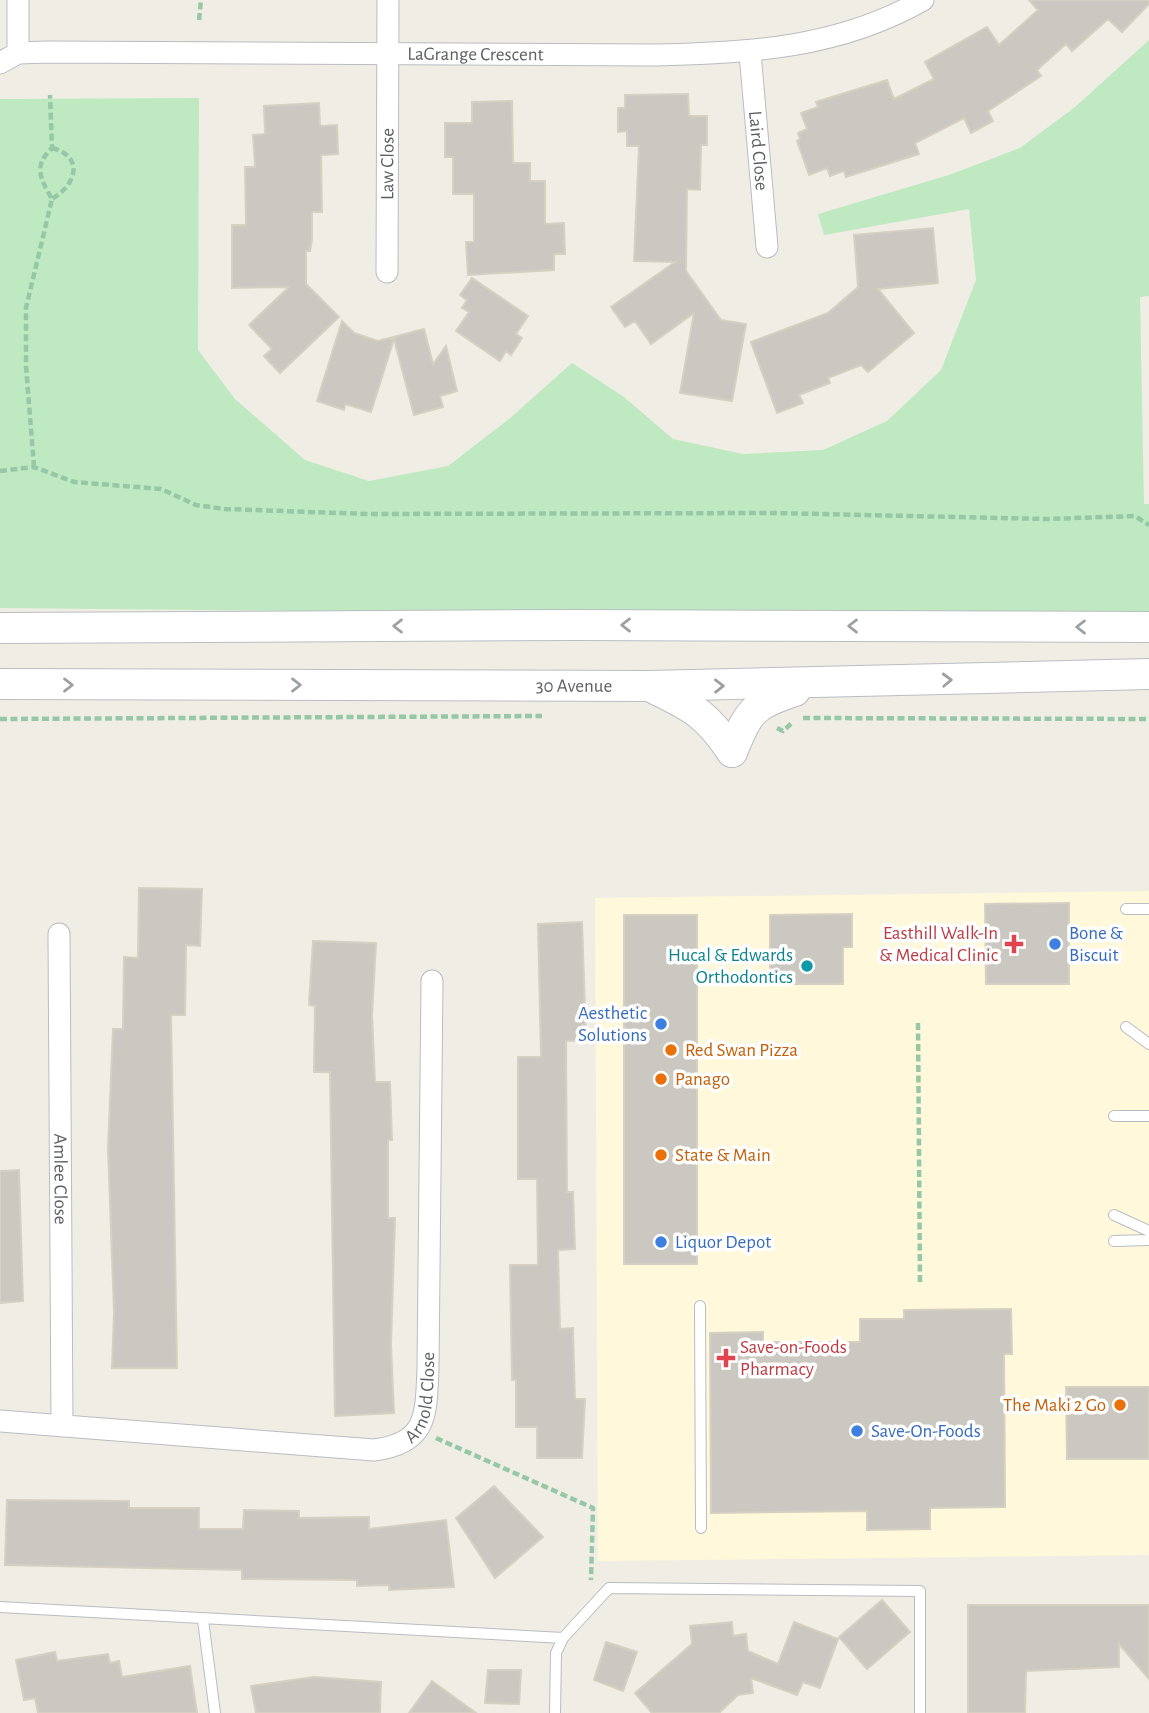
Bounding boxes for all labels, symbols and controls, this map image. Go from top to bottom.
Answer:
street label: LaGrange Crescent [407,44,544,64]
street label: Laird Close [746,110,772,191]
street label: Law Close [378,128,397,200]
one-way arrow [620,617,631,633]
one-way arrow [393,618,403,634]
one-way arrow [848,618,858,634]
one-way arrow [1075,619,1086,634]
one-way arrow [941,672,952,687]
street label: 30 Avenue [536,676,612,695]
one-way arrow [63,677,74,693]
one-way arrow [291,677,301,693]
one-way arrow [714,678,725,693]
place label: Easthill Walk-In & Medical Clinic [879,924,998,965]
place label: Bone & Biscuit [1069,924,1123,965]
marker: Easthill Walk-In & Medical Clinic [1004,934,1024,954]
marker: Bone & Biscuit [1047,936,1063,952]
place label: Hucal & Edwards Orthodontics [668,946,793,987]
marker: Hucal & Edwards Orthodontics [799,958,815,974]
place label: Aesthetic Solutions [578,1004,647,1045]
marker: Aesthetic Solutions [653,1016,669,1032]
place label: Red Swan Pizza [685,1041,798,1060]
marker: Red Swan Pizza [663,1042,679,1058]
place label: Panago [675,1070,730,1089]
marker: Panago [653,1071,669,1087]
street label: Amlee Close [51,1133,70,1225]
place label: State & Main [675,1146,771,1165]
marker: State & Main [653,1147,669,1163]
place label: Liquor Depot [675,1233,771,1252]
marker: Liquor Depot [653,1234,669,1250]
place label: Save-on-Foods Pharmacy [740,1338,847,1379]
marker: Save-on-Foods Pharmacy [718,1350,734,1366]
street label: Arnold Close [401,1352,438,1447]
place label: The Maki 2 Go [1003,1396,1106,1415]
marker: The Maki 2 Go [1112,1397,1128,1413]
place label: Save-On-Foods [871,1422,981,1441]
marker: Save-On-Foods [849,1423,865,1439]

